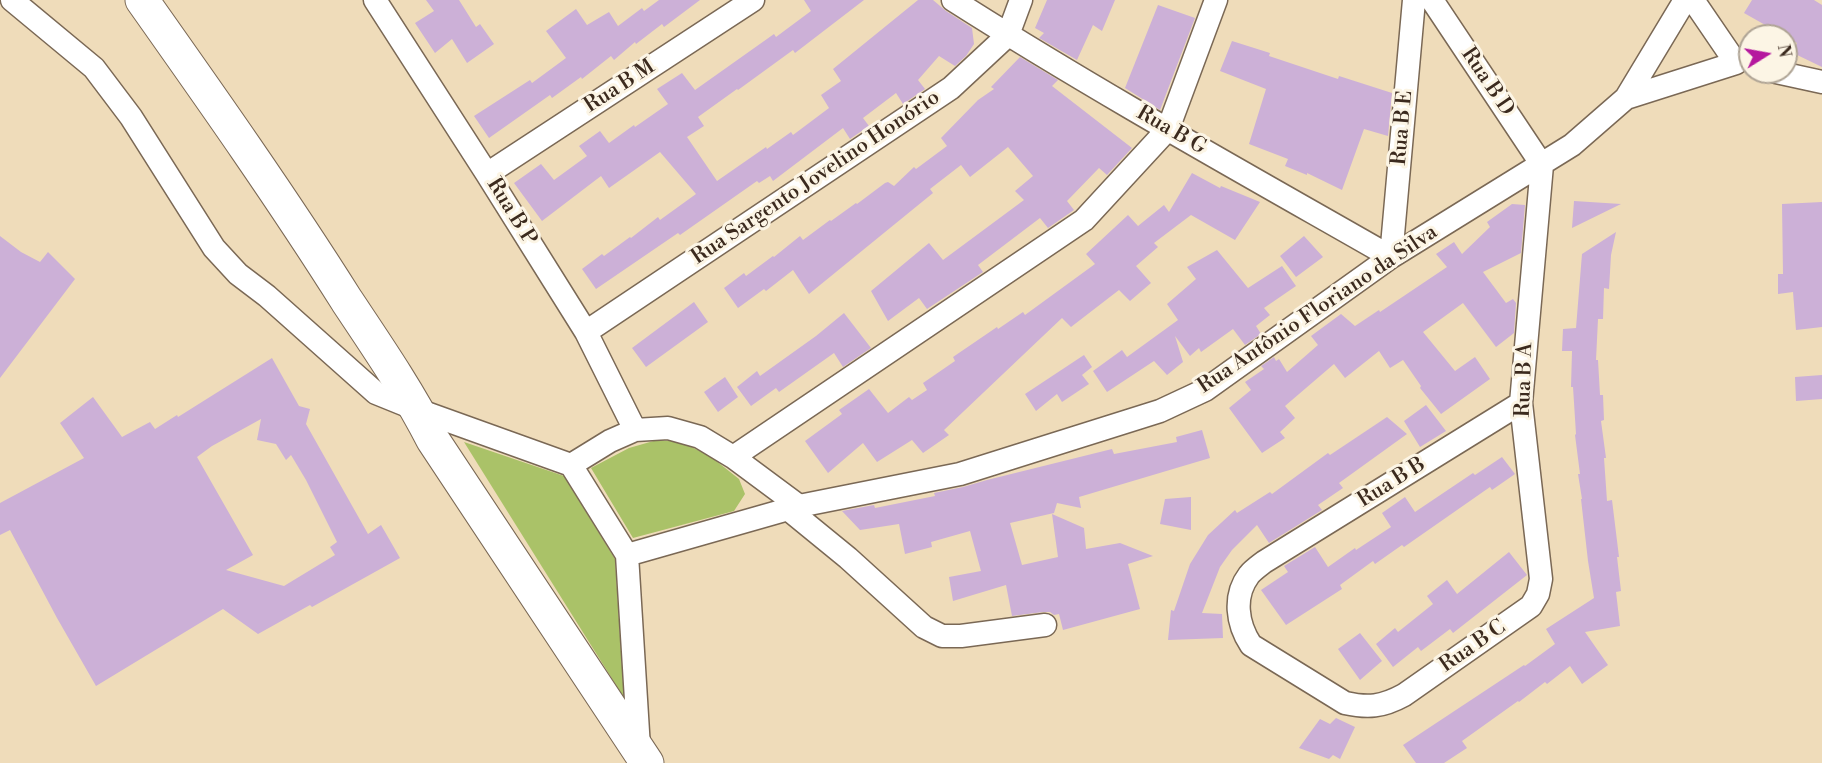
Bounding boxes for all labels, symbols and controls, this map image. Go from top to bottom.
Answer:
north arrow [1738,24,1798,84]
street label: Rua B D [1455,43,1519,121]
text: N [1773,43,1795,59]
street label: Rua B M [580,55,660,119]
street label: Rua Sargento Jovelino Honório [687,85,945,271]
street label: Rua B E [1387,90,1419,166]
street label: Rua B G [1132,101,1210,161]
street label: Rua B P [480,174,542,250]
street label: Rua Antônio Floriano da Silva [1193,220,1443,400]
street label: Rua B A [1511,342,1539,418]
street label: Rua B B [1353,452,1431,514]
street label: Rua B C [1435,615,1511,679]

